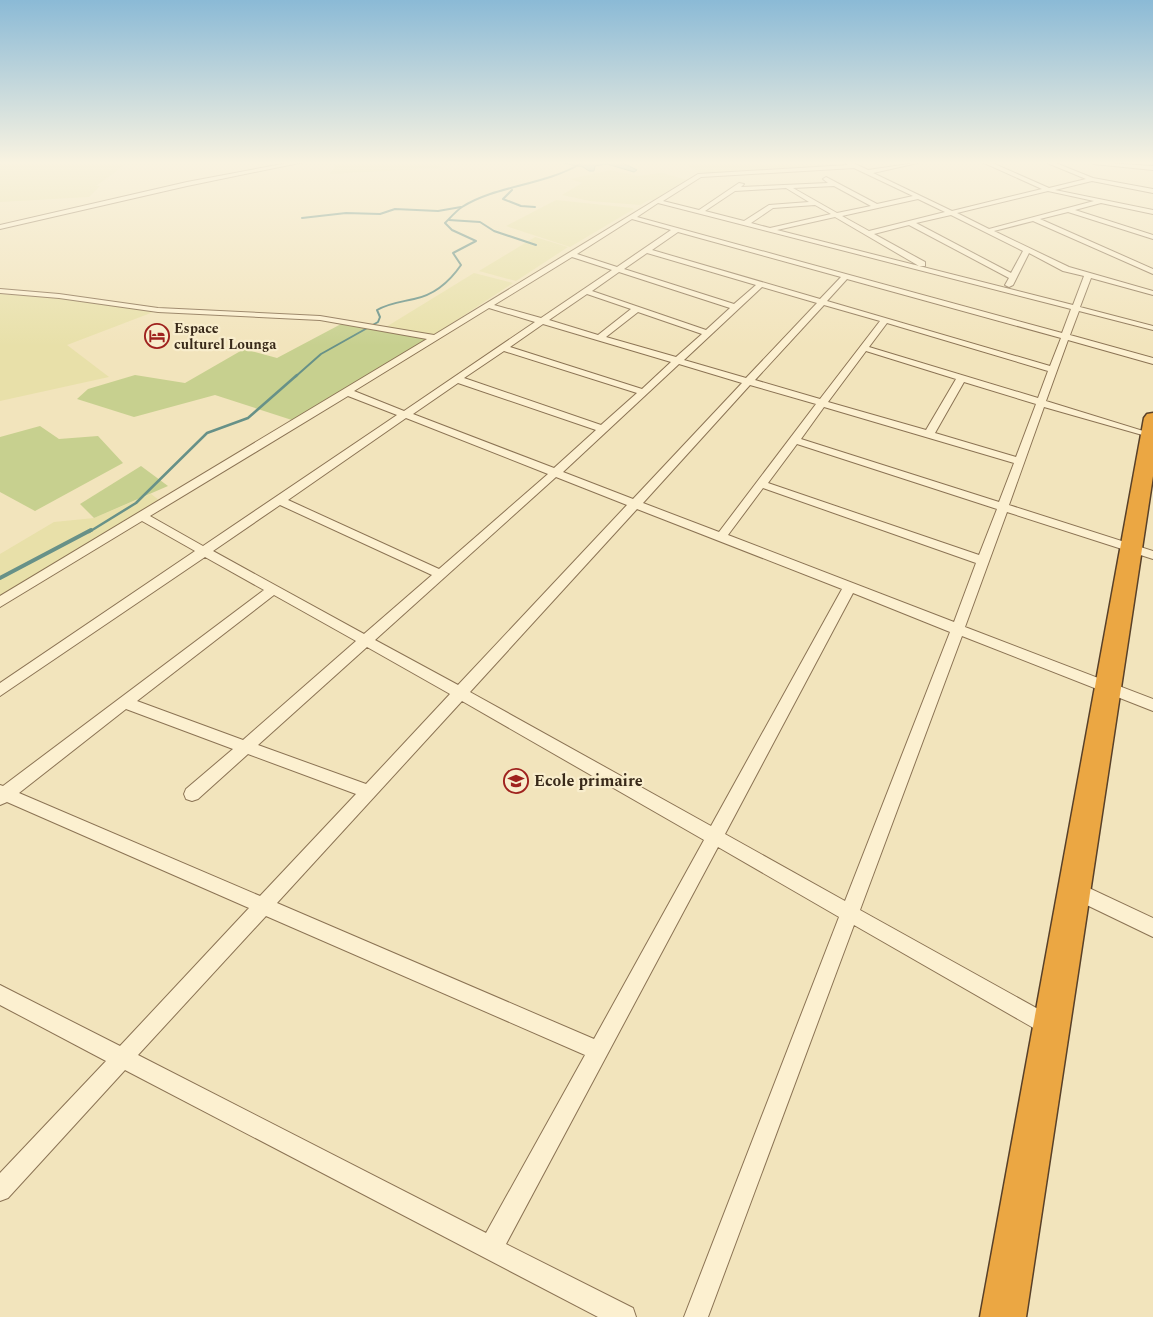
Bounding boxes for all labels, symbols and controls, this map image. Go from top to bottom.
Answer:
place label: Espace culturel Lounga [174,318,277,355]
hotel icon: Espace culturel Lounga [144,323,170,349]
school or university icon: Ecole primaire [503,768,529,794]
place label: Ecole primaire [534,769,643,793]

